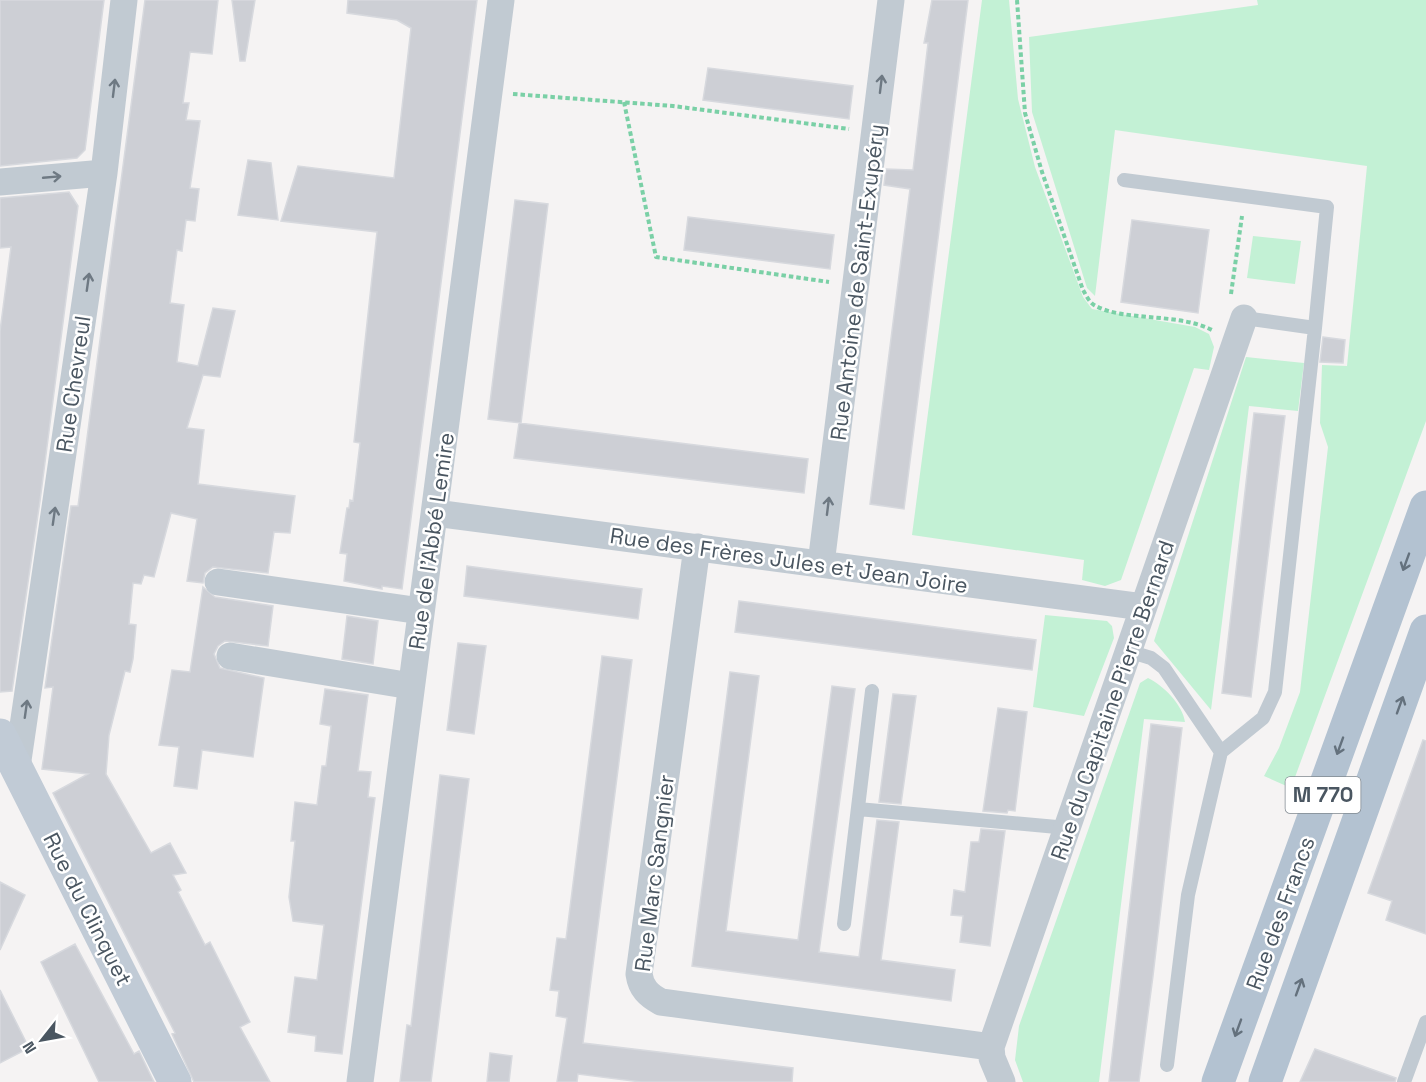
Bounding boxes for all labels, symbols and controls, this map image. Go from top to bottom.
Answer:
one-way arrow [876,74,887,94]
one-way arrow [108,79,119,99]
street label: Rue Antoine de Saint-Exupéry [824,122,890,442]
one-way arrow [42,171,61,182]
one-way arrow [83,272,94,292]
street label: Rue Chevreul [50,314,96,454]
street label: Rue de l'Abbé Lemire [402,431,460,651]
one-way arrow [823,497,834,517]
one-way arrow [48,507,59,527]
street label: Rue des Frères Jules et Jean Joire [608,521,970,599]
street label: Rue du Capitaine Pierre Bernard [1044,536,1180,864]
one-way arrow [1400,552,1411,571]
one-way arrow [1395,696,1406,715]
one-way arrow [20,700,31,719]
one-way arrow [1334,736,1345,755]
street label: Rue Marc Sangnier [628,773,680,973]
road number: M 770 [1286,777,1360,813]
street label: Rue du Clinquet [37,828,139,990]
street label: Rue des Francs [1239,832,1321,994]
one-way arrow [1294,978,1305,997]
north arrow [12,1010,72,1070]
one-way arrow [1231,1018,1242,1036]
text: N [18,1037,41,1057]

